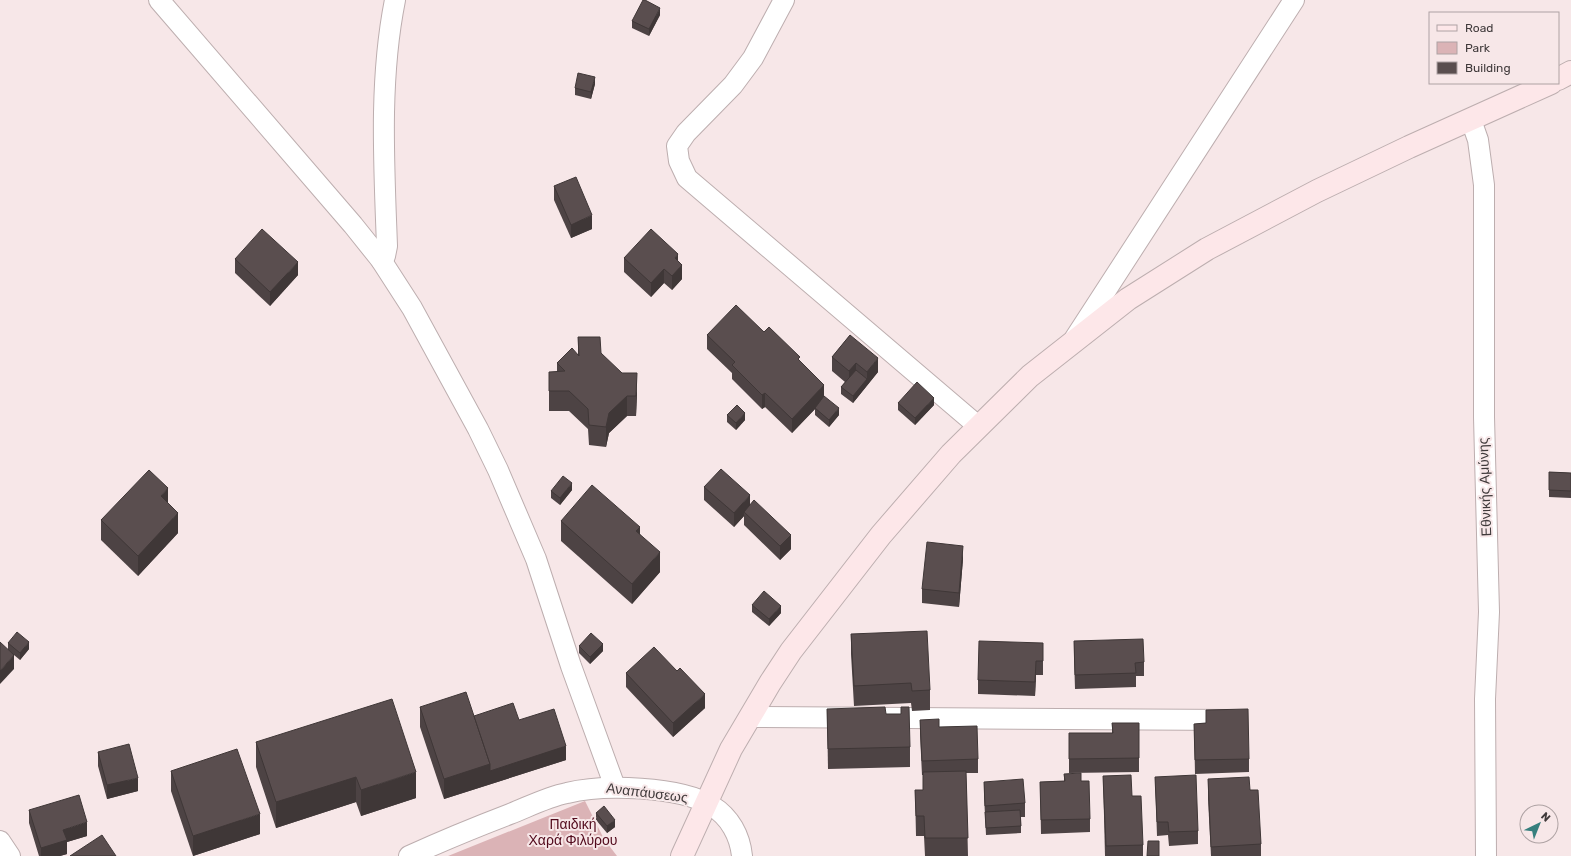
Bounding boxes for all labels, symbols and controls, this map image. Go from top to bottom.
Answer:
legend [1429,12,1559,84]
text: Road [1465,21,1493,35]
text: Park [1465,41,1491,55]
text: Building [1465,61,1511,75]
street label: Εθνικής Αμύνης [1475,437,1495,537]
street label: Αναπάυσεως [605,780,689,806]
north arrow [1519,804,1559,844]
text: N [1538,810,1553,825]
park label: Παιδική Χαρά Φιλύρου [529,816,617,849]

